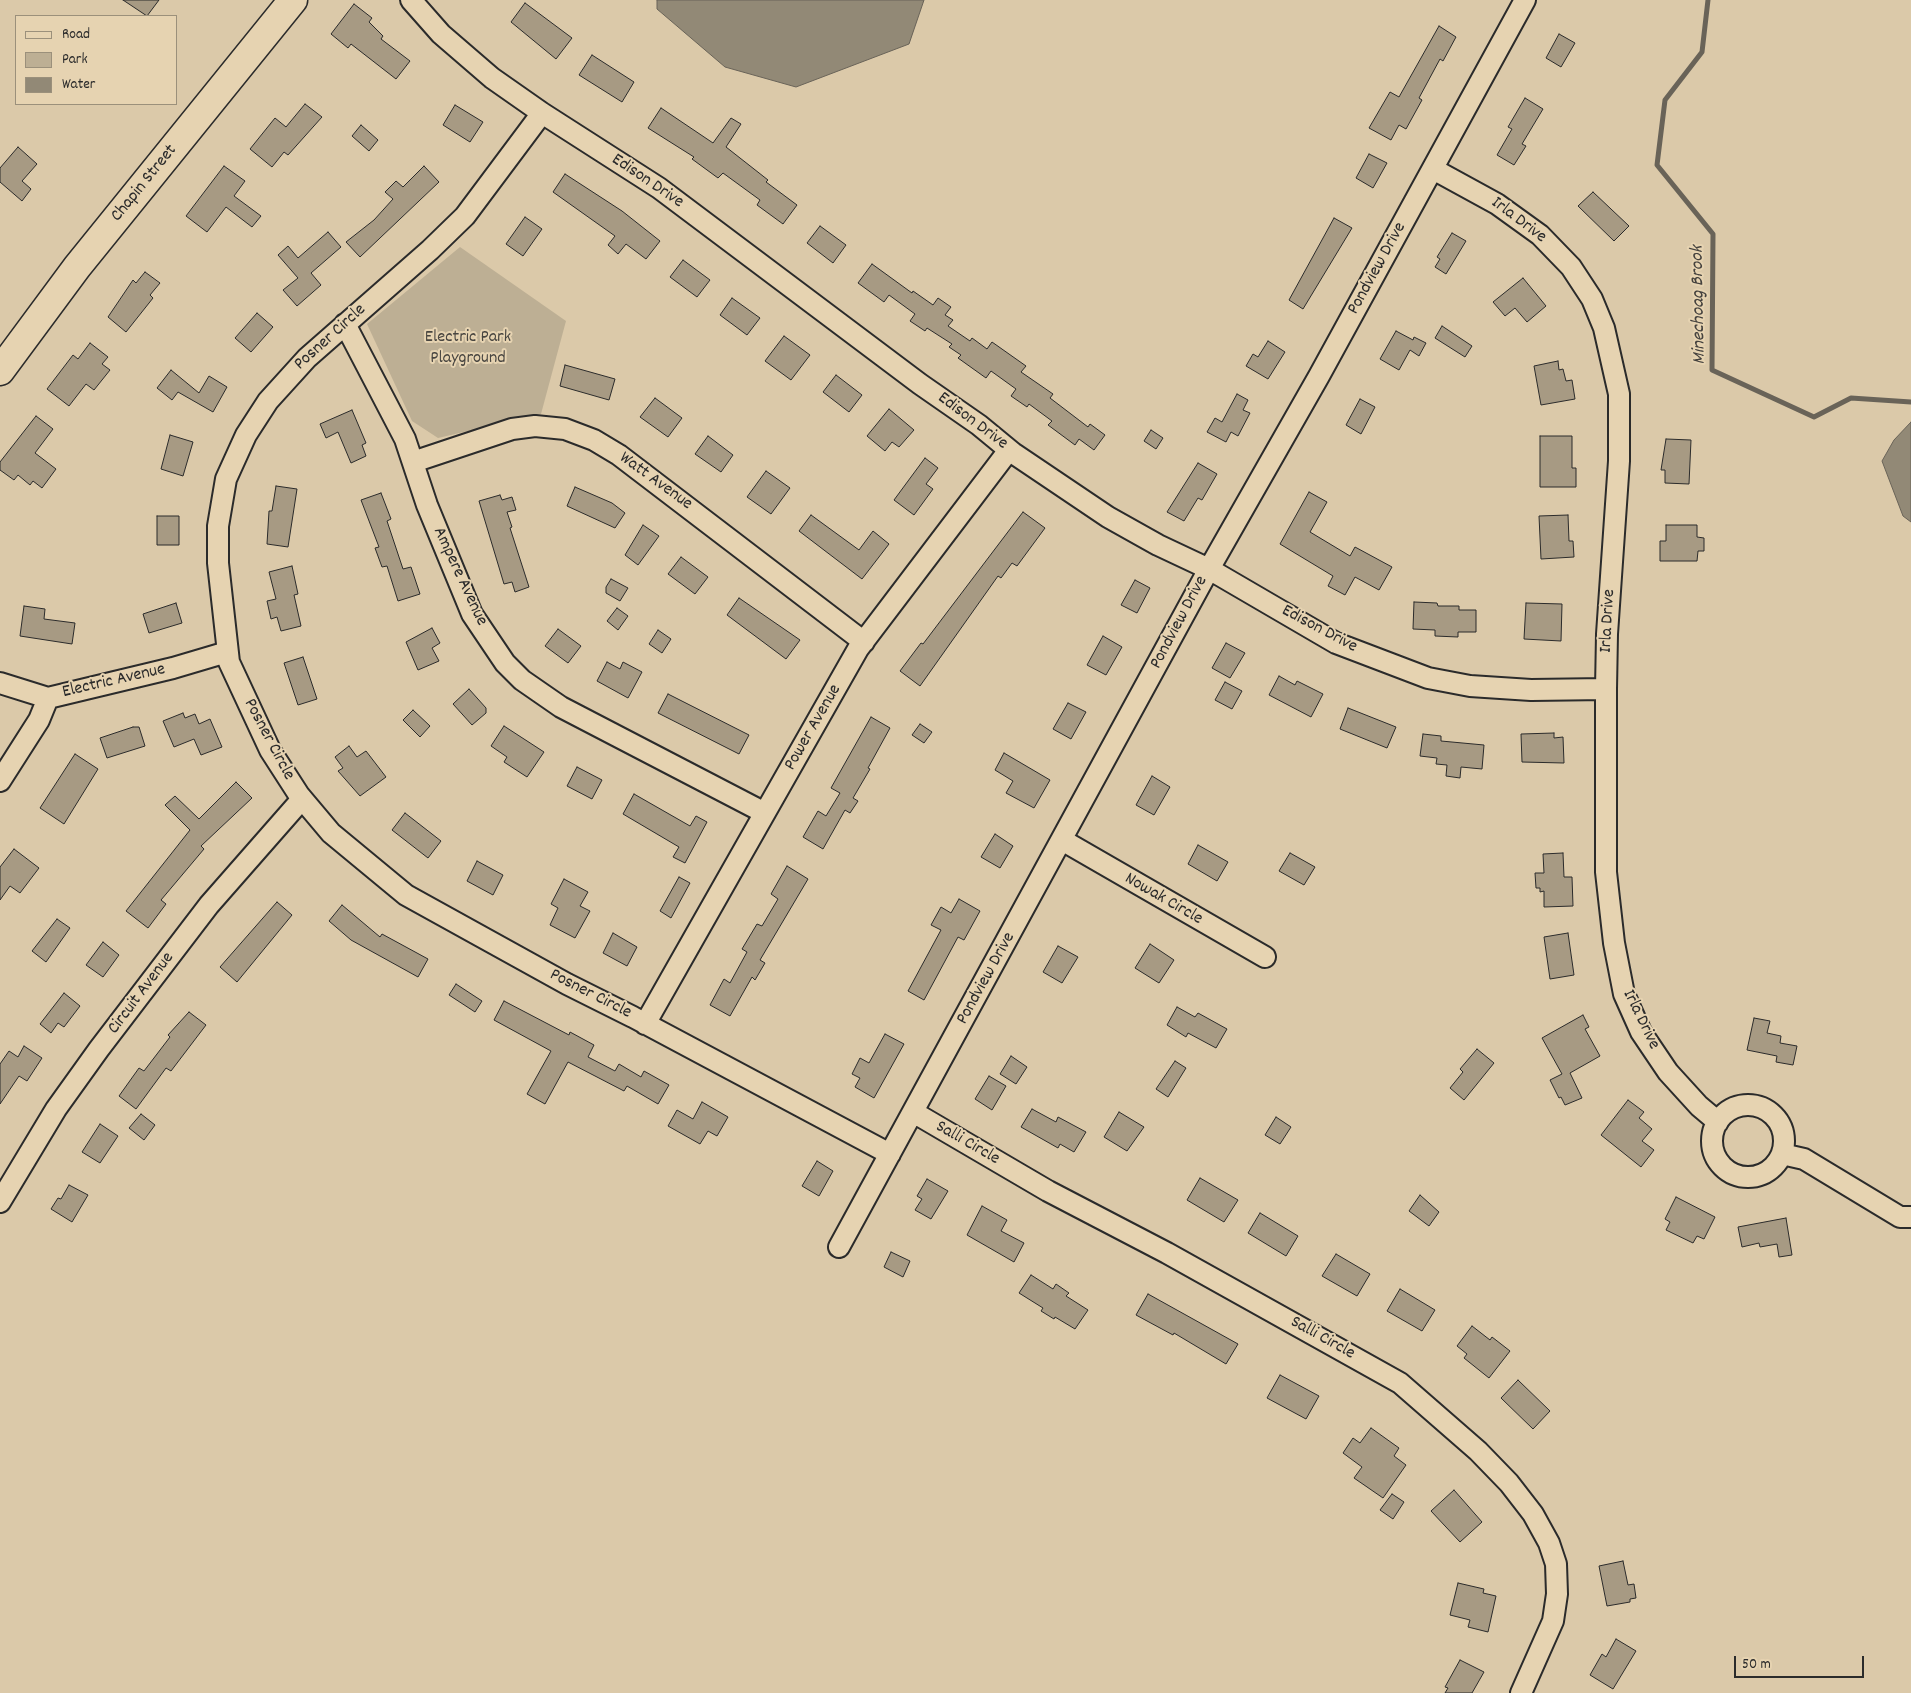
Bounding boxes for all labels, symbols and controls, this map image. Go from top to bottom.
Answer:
legend [15,15,178,105]
text: Road [62,24,90,46]
text: Park [62,49,88,71]
text: Water [62,74,95,96]
street label: Chapin Street [107,141,183,227]
street label: Edison Drive [607,150,687,214]
street label: Irla Drive [1486,193,1550,249]
street label: Pondview Drive [1344,219,1412,319]
water label: Minechoag Brook [1688,245,1712,365]
street label: Posner Circle [291,300,371,376]
park label: Electric Park Playground [425,328,511,370]
street label: Edison Drive [933,389,1011,455]
street label: Watt Avenue [614,448,696,516]
street label: Ampere Avenue [427,524,491,630]
street label: Pondview Drive [1147,573,1213,673]
street label: Irla Drive [1597,589,1621,653]
street label: Edison Drive [1277,601,1361,659]
street label: Electric Avenue [60,660,168,704]
street label: Power Avenue [781,681,847,775]
street label: Posner Circle [238,696,298,784]
street label: Nowak Circle [1120,869,1206,931]
street label: Pondview Drive [953,929,1021,1029]
street label: Circuit Avenue [104,949,180,1039]
street label: Posner Circle [545,965,635,1025]
street label: Irla Drive [1616,987,1664,1053]
street label: Salli Circle [931,1117,1003,1171]
street label: Salli Circle [1286,1312,1358,1366]
scale bar [1736,1646,1866,1678]
text: 50 m [1742,1654,1771,1676]

